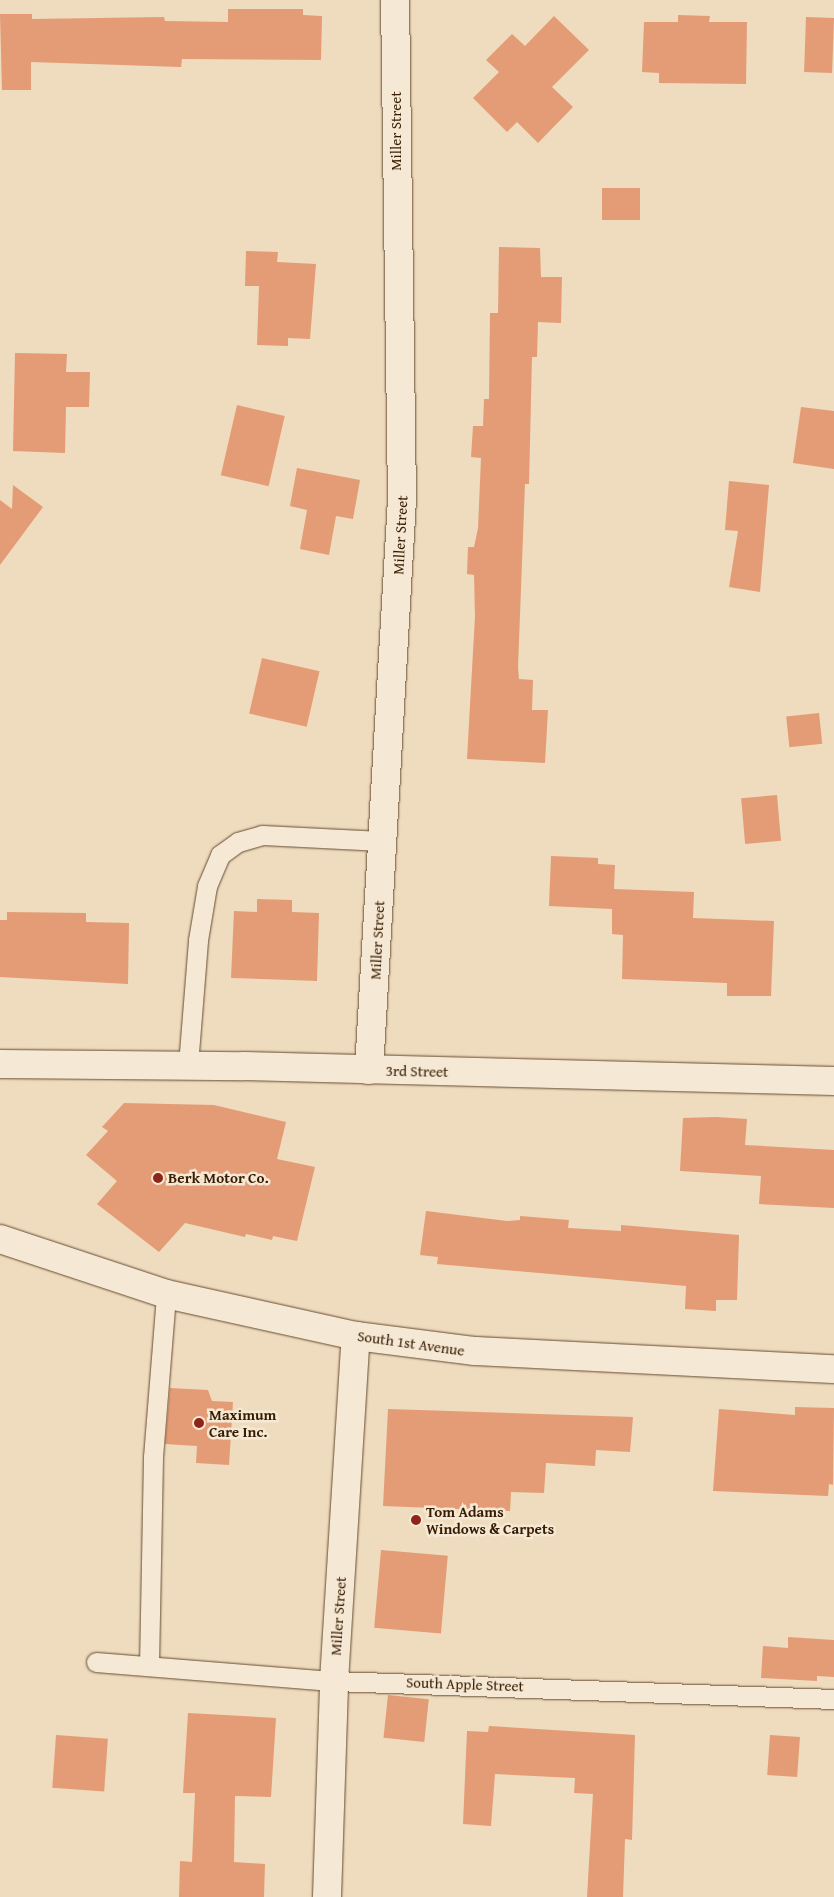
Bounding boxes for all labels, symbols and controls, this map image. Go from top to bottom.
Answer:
street label: Miller Street [387,91,405,171]
street label: Miller Street [389,495,411,575]
street label: Miller Street [366,900,388,980]
street label: 3rd Street [386,1061,448,1081]
place label: Berk Motor Co. [168,1169,269,1187]
marker: Berk Motor Co. [152,1172,164,1184]
street label: South 1st Avenue [356,1327,466,1359]
place label: Maximum Care Inc. [209,1405,276,1440]
marker: Maximum Care Inc. [193,1417,205,1429]
place label: Tom Adams Windows & Carpets [426,1502,554,1537]
marker: Tom Adams Windows & Carpets [410,1514,422,1526]
street label: Miller Street [326,1576,350,1656]
street label: South Apple Street [406,1673,524,1695]

